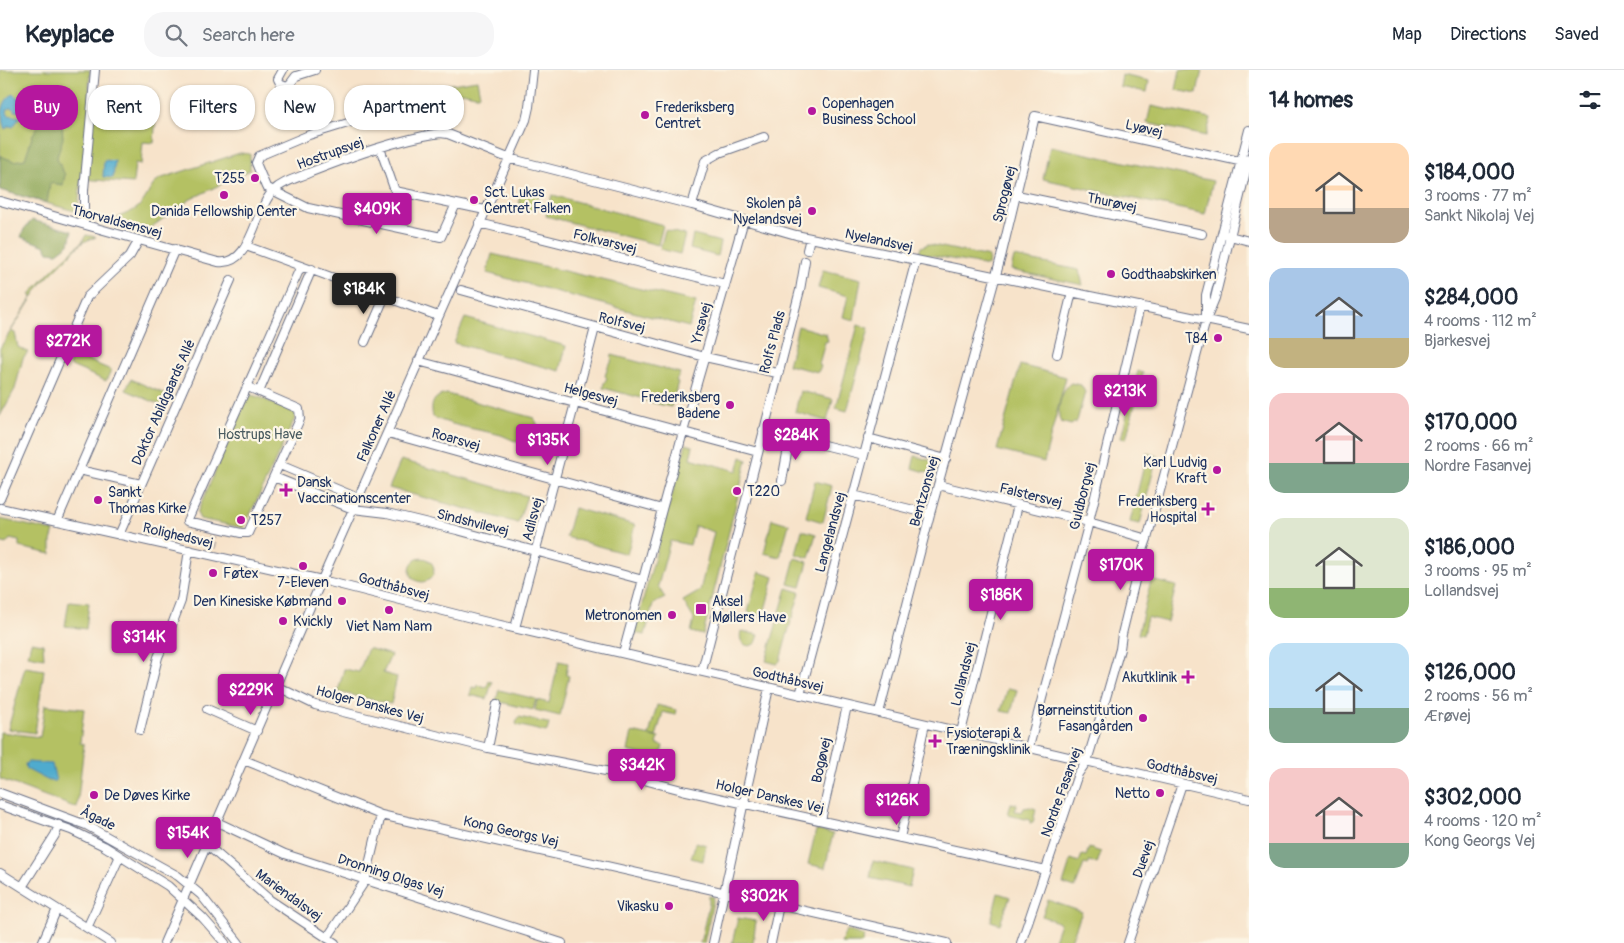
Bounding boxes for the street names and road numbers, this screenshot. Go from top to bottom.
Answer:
street label: Lyøvej [1124,116,1164,141]
street label: Hostrupsvej [295,134,366,173]
street label: Sprogøvej [989,164,1020,224]
street label: Thurøvej [1086,189,1138,216]
street label: Thorvaldsensvej [70,201,164,242]
street label: Folkvarsvej [571,225,638,258]
street label: Nyelandsvej [843,225,914,256]
street label: Yrsavej [688,300,715,347]
street label: Rolfs Plads [756,308,789,376]
street label: Rolfsvej [597,309,647,336]
street label: Doktor Abildgaards Allé [128,337,199,468]
street label: Helgesvej [562,379,620,410]
street label: Falkoner Allé [353,388,400,465]
street label: Roarsvej [430,424,482,455]
street label: Bentzonsvej [906,454,943,529]
street label: Guldborgvej [1066,460,1099,532]
street label: Falstersvej [998,480,1064,511]
street label: Langelandsvej [812,490,849,574]
street label: Adilsvej [519,495,546,543]
street label: Sindshvilevej [435,505,511,540]
street label: Rolighedsvej [141,519,215,552]
street label: Godthåbsvej [357,569,431,604]
street label: Lollandsvej [947,640,980,708]
street label: Godthåbsvej [751,663,825,696]
street label: Holger Danskes Vej [314,682,426,727]
street label: Bogøvej [808,736,835,785]
street label: Nordre Fasanvej [1037,745,1086,839]
street label: Godthåbsvej [1145,755,1219,788]
street label: Holger Danskes Vej [714,776,826,817]
street label: Ågade [77,801,119,834]
street label: Kong Georgs Vej [462,812,560,851]
street label: Duevej [1129,838,1158,880]
street label: Dronning Olgas Vej [336,850,446,901]
street label: Mariendalsvej [252,866,325,925]

